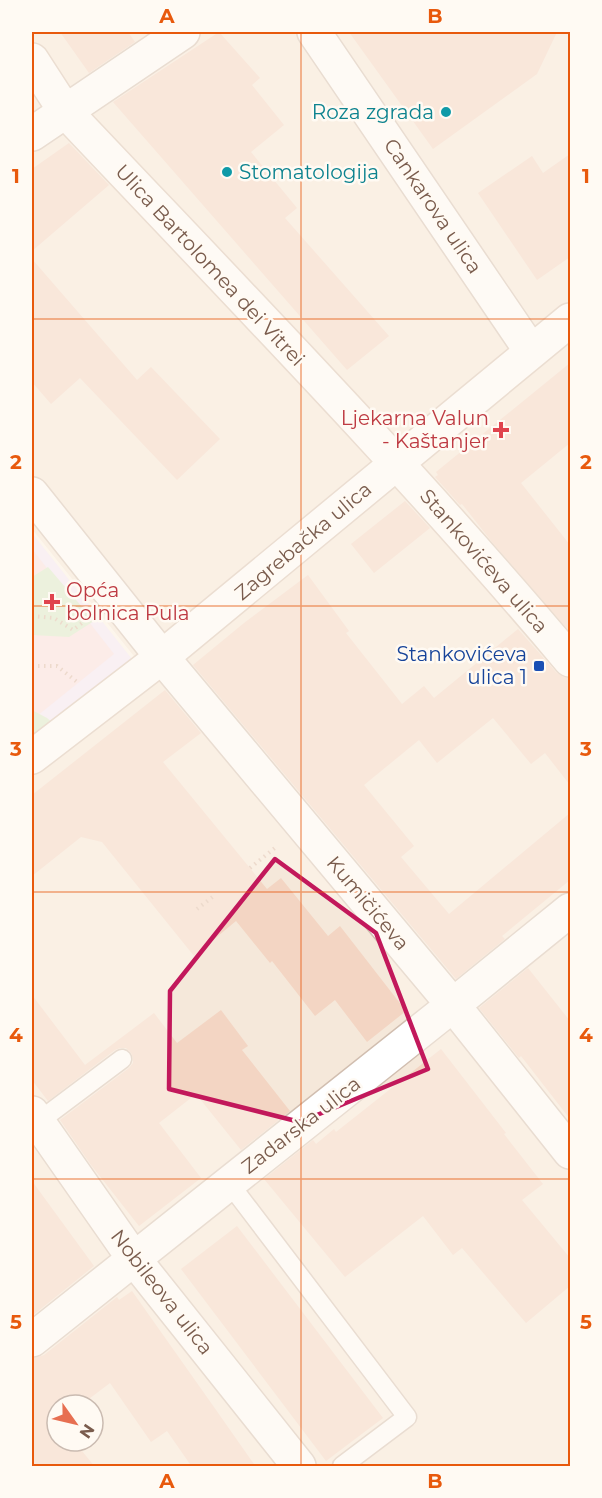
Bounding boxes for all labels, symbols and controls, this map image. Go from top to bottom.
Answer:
text: A [158,4,175,28]
text: B [427,4,443,28]
place label: Roza zgrada [312,100,434,124]
marker: Roza zgrada [439,105,453,119]
street label: Cankarova ulica [379,134,487,278]
street label: Ulica Bartolomea dei Vitrei [110,159,310,371]
place label: Stomatologija [239,160,379,184]
text: 1 [12,164,20,188]
text: 1 [582,164,590,188]
marker: Stomatologija [220,165,234,179]
place label: Ljekarna Valun - Kaštanjer [341,406,489,453]
marker: Ljekarna Valun - Kaštanjer [494,423,508,437]
text: 2 [10,450,22,474]
text: 2 [580,450,592,474]
street label: Zagrebačka ulica [230,477,376,605]
street label: Stankovićeva ulica [415,484,553,638]
place label: Opća bolnica Pula [66,578,190,625]
marker: Opća bolnica Pula [43,593,61,611]
place label: Stankovićeva ulica 1 [396,642,527,689]
marker: Stankovićeva ulica 1 [532,659,546,673]
text: 3 [9,737,22,761]
text: 3 [579,737,592,761]
street label: Kumičićeva [322,851,414,955]
text: 4 [9,1023,23,1047]
text: 4 [579,1023,593,1047]
street label: Zadarska ulica [237,1071,365,1179]
street label: Nobileova ulica [106,1225,218,1359]
text: 5 [10,1310,22,1334]
text: 5 [580,1310,592,1334]
north arrow [45,1393,105,1453]
text: N [76,1420,99,1442]
text: A [158,1469,175,1493]
text: B [427,1469,443,1493]

